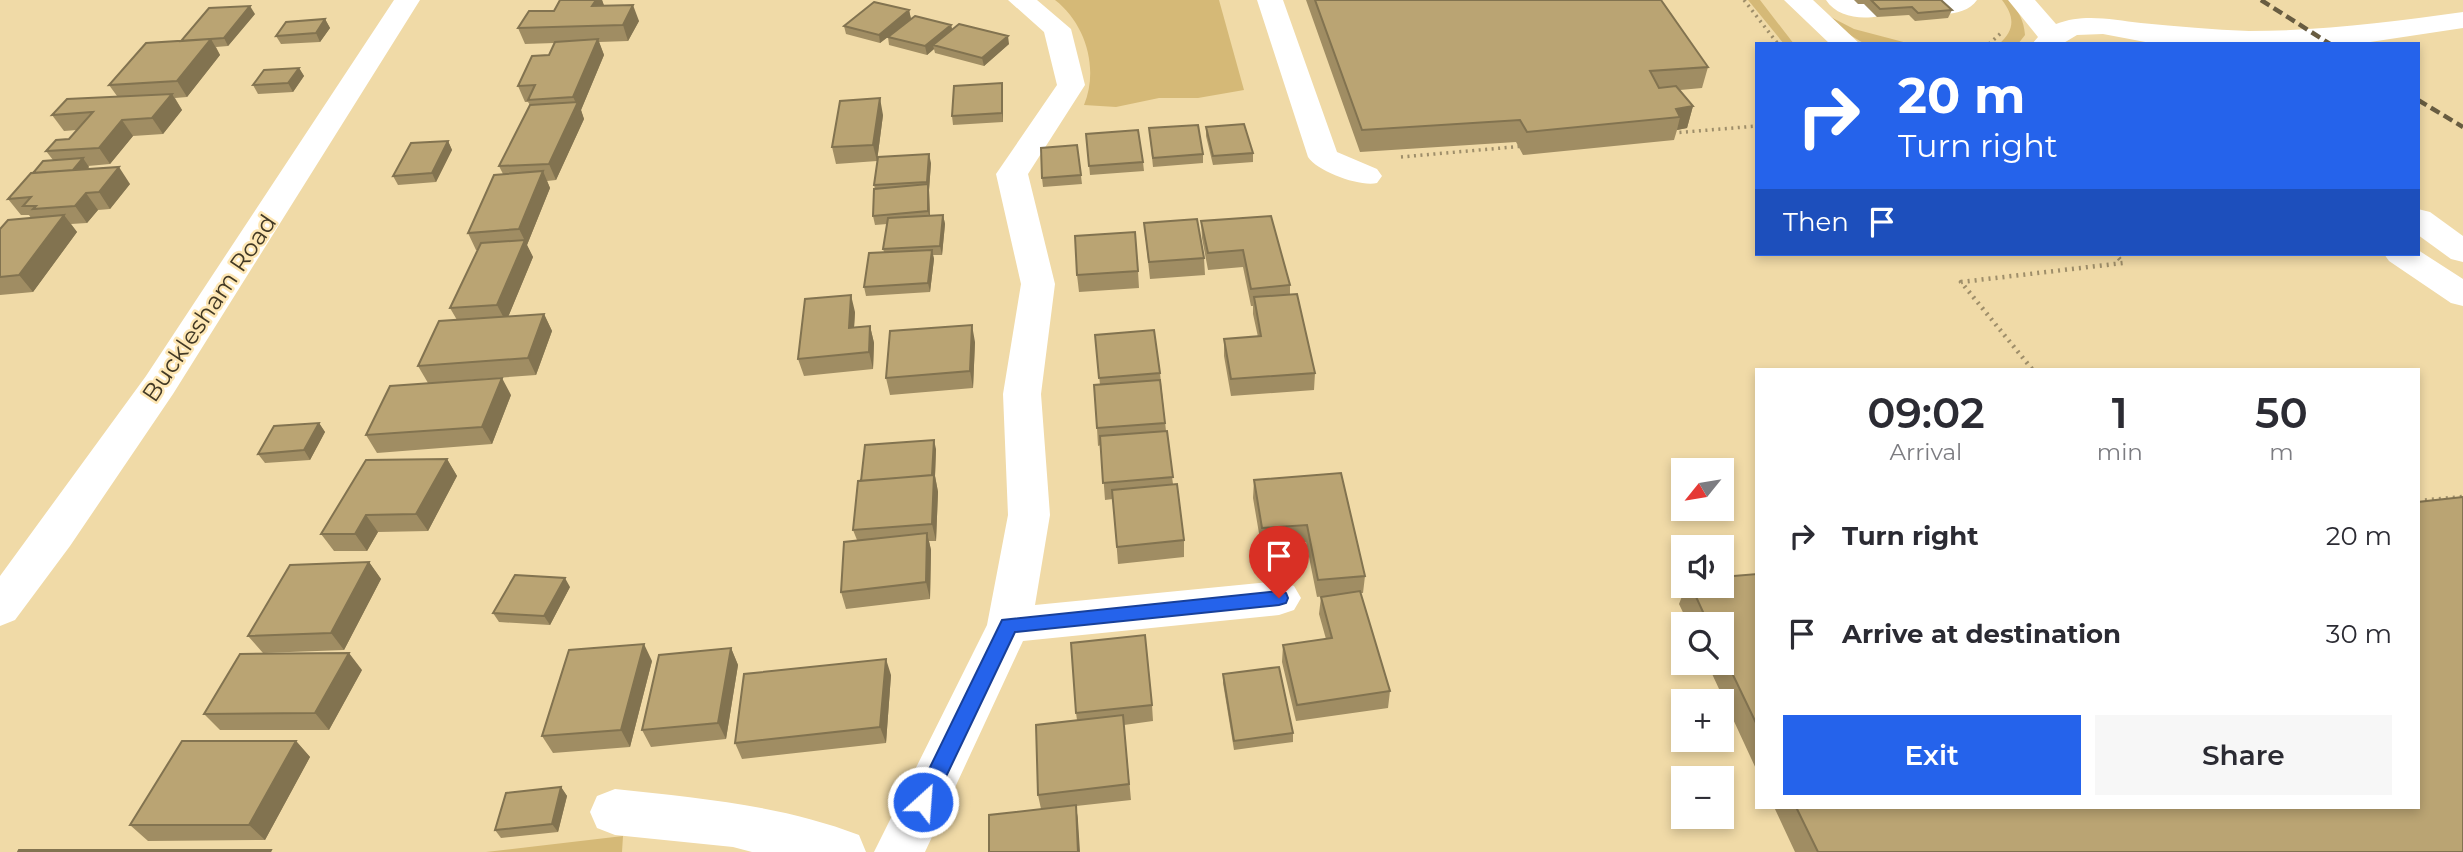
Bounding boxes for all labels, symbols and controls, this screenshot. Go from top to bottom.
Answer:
text: 20 m [1898,66,2025,125]
icon: right [1783,70,1874,161]
text: Turn right [1898,126,2058,165]
icon: arrive [1863,203,1901,241]
text: Then [1783,206,1849,238]
street label: Bucklesham Road [136,209,282,407]
text: 09:02 [1867,387,1985,439]
text: 1 [2112,387,2128,439]
text: 50 [2255,387,2308,439]
text: Arrival [1890,438,1962,466]
text: min [2097,438,2143,466]
text: m [2269,438,2294,466]
north arrow [1671,458,1734,522]
map controls [1671,458,1734,829]
icon: right [1783,517,1821,555]
text: Turn right [1842,520,1978,552]
text: 20 m [2326,520,2392,552]
pin [1249,526,1309,598]
button: sound [1671,535,1734,598]
icon: arrive [1260,537,1298,575]
button: search [1671,612,1734,675]
icon: arrive [1783,615,1821,653]
text: Arrive at destination [1842,618,2121,650]
text: 30 m [2326,618,2392,650]
button: + [1671,689,1734,752]
button: Exit [1783,715,2081,795]
button: Share [2095,715,2392,795]
position arrow [886,765,960,839]
button: − [1671,766,1734,829]

